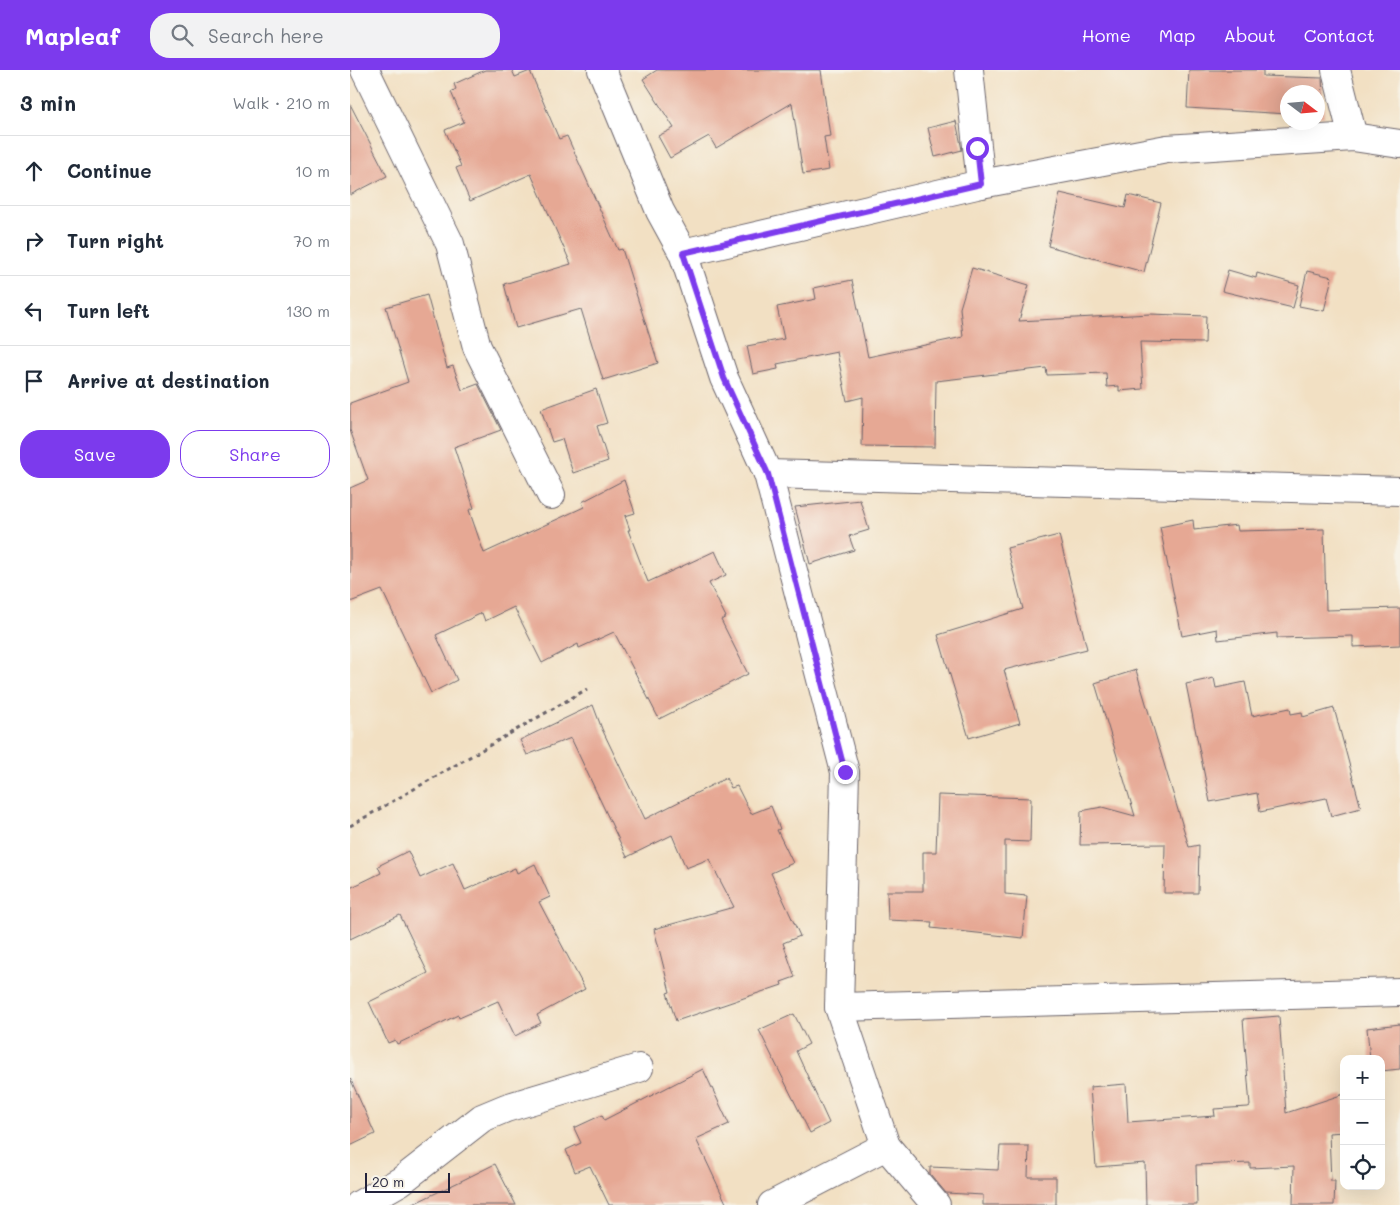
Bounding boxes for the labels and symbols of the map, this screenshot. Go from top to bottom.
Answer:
north arrow [1280,85,1325,130]
route start [966,137,989,160]
route end [834,761,857,784]
scale bar [365,1170,450,1193]

